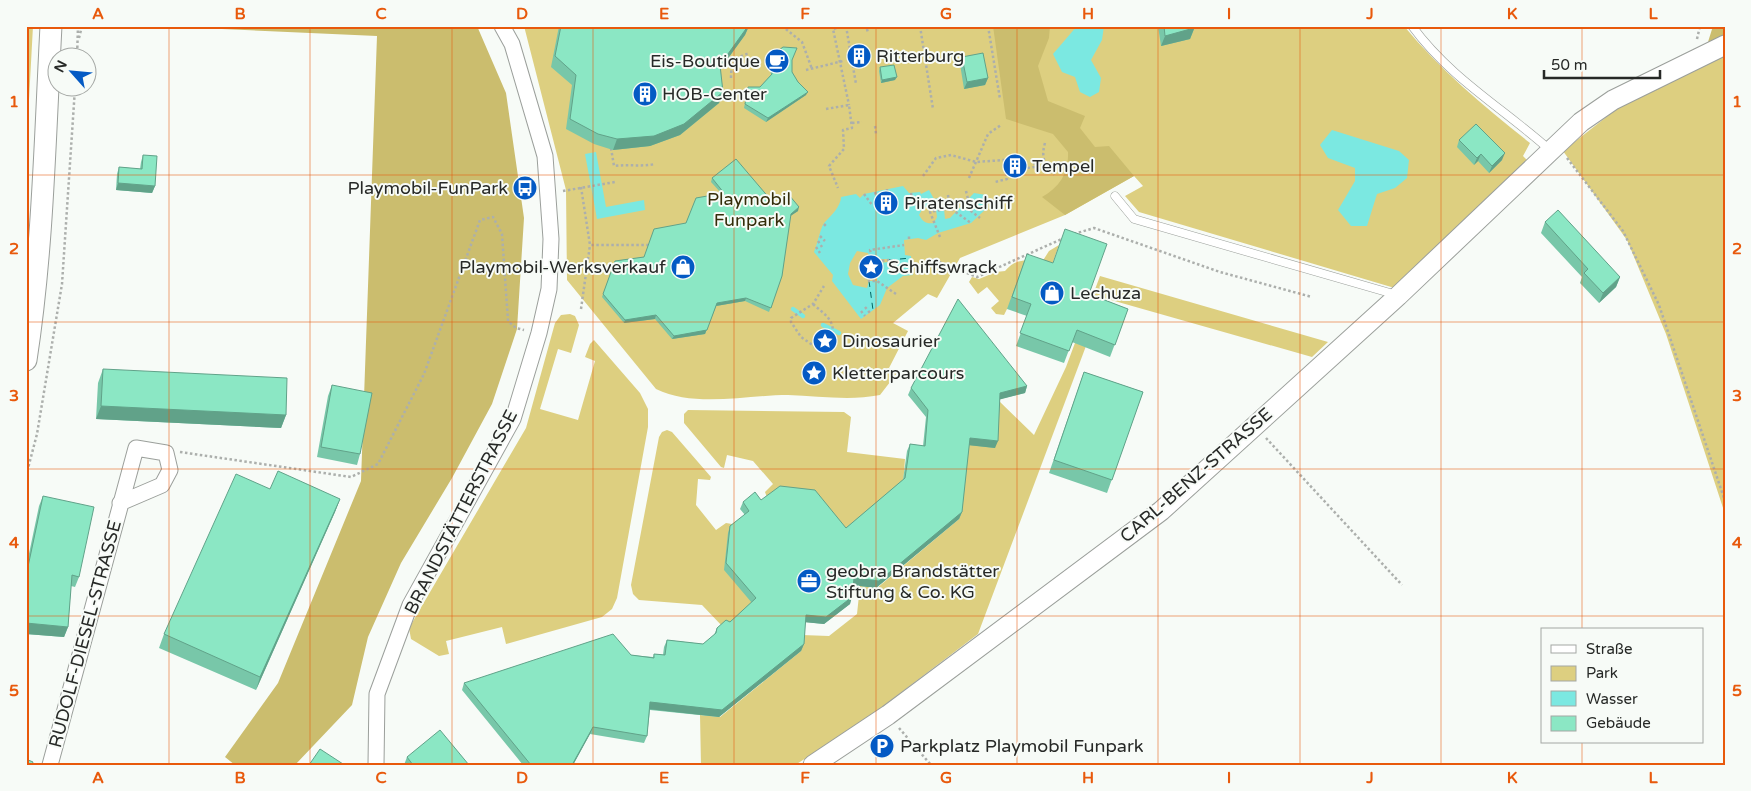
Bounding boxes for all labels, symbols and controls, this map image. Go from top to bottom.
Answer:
text: A [92,4,104,24]
text: B [234,4,246,24]
text: C [375,4,387,24]
text: D [516,4,528,24]
text: E [659,4,669,24]
text: F [800,4,810,24]
text: G [940,4,952,24]
text: H [1082,4,1094,24]
text: I [1227,4,1231,24]
text: J [1365,4,1374,24]
text: K [1507,4,1518,24]
text: L [1648,4,1658,24]
building icon: Ritterburg [846,43,872,69]
place label: Ritterburg [876,45,964,67]
north arrow [48,48,98,98]
cafe icon: Eis-Boutique [764,48,790,74]
scale bar [1544,48,1660,80]
place label: Eis-Boutique [650,50,760,72]
text: 50 m [1551,56,1588,74]
text: N [51,57,71,75]
building icon: HOB-Center [632,81,658,107]
place label: HOB-Center [662,83,767,105]
text: 1 [9,92,19,112]
text: 1 [1732,92,1742,112]
building icon: Tempel [1002,153,1028,179]
place label: Tempel [1032,155,1095,177]
bus stop icon: Playmobil-FunPark [512,175,538,201]
place label: Playmobil-FunPark [347,177,508,199]
park label: Playmobil Funpark [707,188,791,231]
building icon: Piratenschiff [873,190,899,216]
place label: Piratenschiff [904,192,1013,214]
text: 2 [9,239,19,259]
text: 2 [1732,239,1742,259]
shop icon: Playmobil-Werksverkauf [670,254,696,280]
place icon: Schiffswrack [858,254,884,280]
place label: Playmobil-Werksverkauf [459,256,666,278]
place label: Schiffswrack [888,256,997,278]
shop icon: Lechuza [1039,280,1065,306]
place label: Lechuza [1070,282,1141,304]
place icon: Dinosaurier [812,328,838,354]
place label: Dinosaurier [842,330,940,352]
place icon: Kletterparcours [801,360,827,386]
place label: Kletterparcours [832,362,965,384]
text: 3 [9,386,19,406]
text: 3 [1732,386,1742,406]
street label: CARL-BENZ-STRASSE [1115,403,1277,547]
street label: BRANDSTÄTTERSTRASSE [400,406,522,618]
street label: RUDOLF-DIESEL-STRASSE [44,518,126,750]
text: 4 [9,533,19,553]
text: 4 [1732,533,1742,553]
place label: geobra Brandstätter Stiftung & Co. KG [826,560,999,603]
office icon: geobra Brandstätter Stiftung & Co. KG [796,568,822,594]
legend [1541,628,1704,744]
text: Straße [1586,640,1632,658]
text: Park [1586,664,1618,682]
text: 5 [9,681,19,701]
text: 5 [1732,681,1742,701]
text: Wasser [1586,690,1638,708]
text: Gebäude [1586,714,1651,732]
parking icon: Parkplatz Playmobil Funpark [869,733,895,759]
place label: Parkplatz Playmobil Funpark [900,735,1144,757]
text: A [92,768,104,788]
text: B [234,768,246,788]
text: C [375,768,387,788]
text: D [516,768,528,788]
text: E [659,768,669,788]
text: F [800,768,810,788]
text: G [940,768,952,788]
text: H [1082,768,1094,788]
text: I [1227,768,1231,788]
text: J [1365,768,1374,788]
text: K [1507,768,1518,788]
text: L [1648,768,1658,788]

